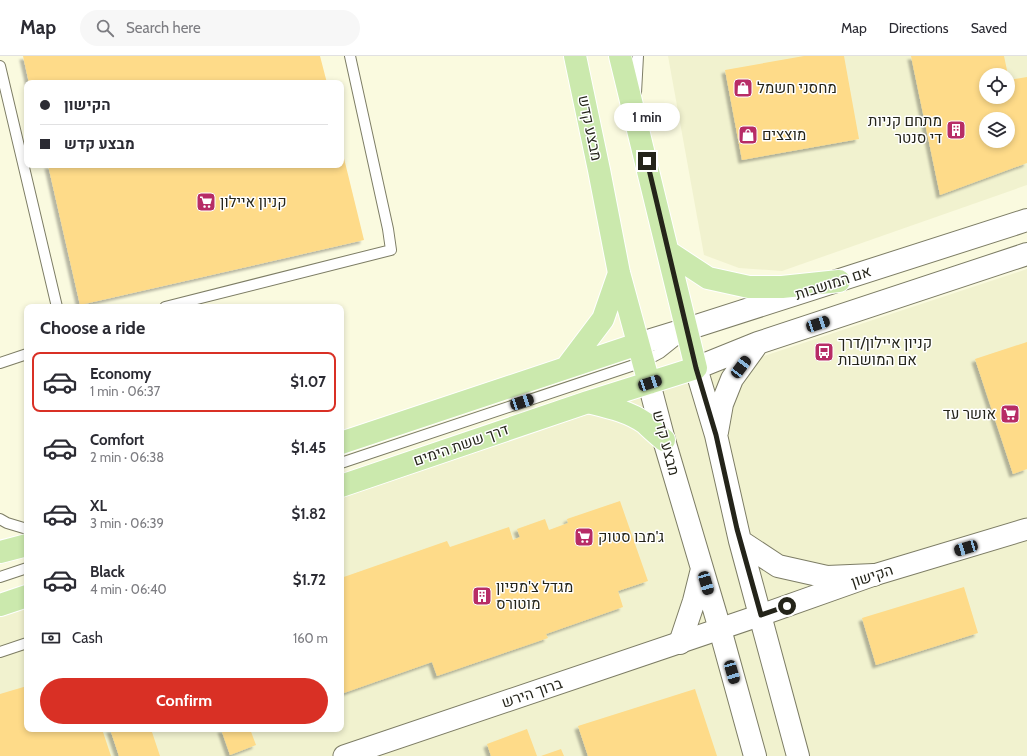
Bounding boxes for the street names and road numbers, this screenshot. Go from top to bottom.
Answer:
street label: מבצע קדש [574,93,606,163]
street label: אם המושבות [793,262,873,304]
street label: מבצע קדש [649,408,683,478]
street label: דרך ששת הימים [411,420,511,470]
street label: הקישון [849,561,895,591]
street label: ברוך הירש [499,674,565,712]

